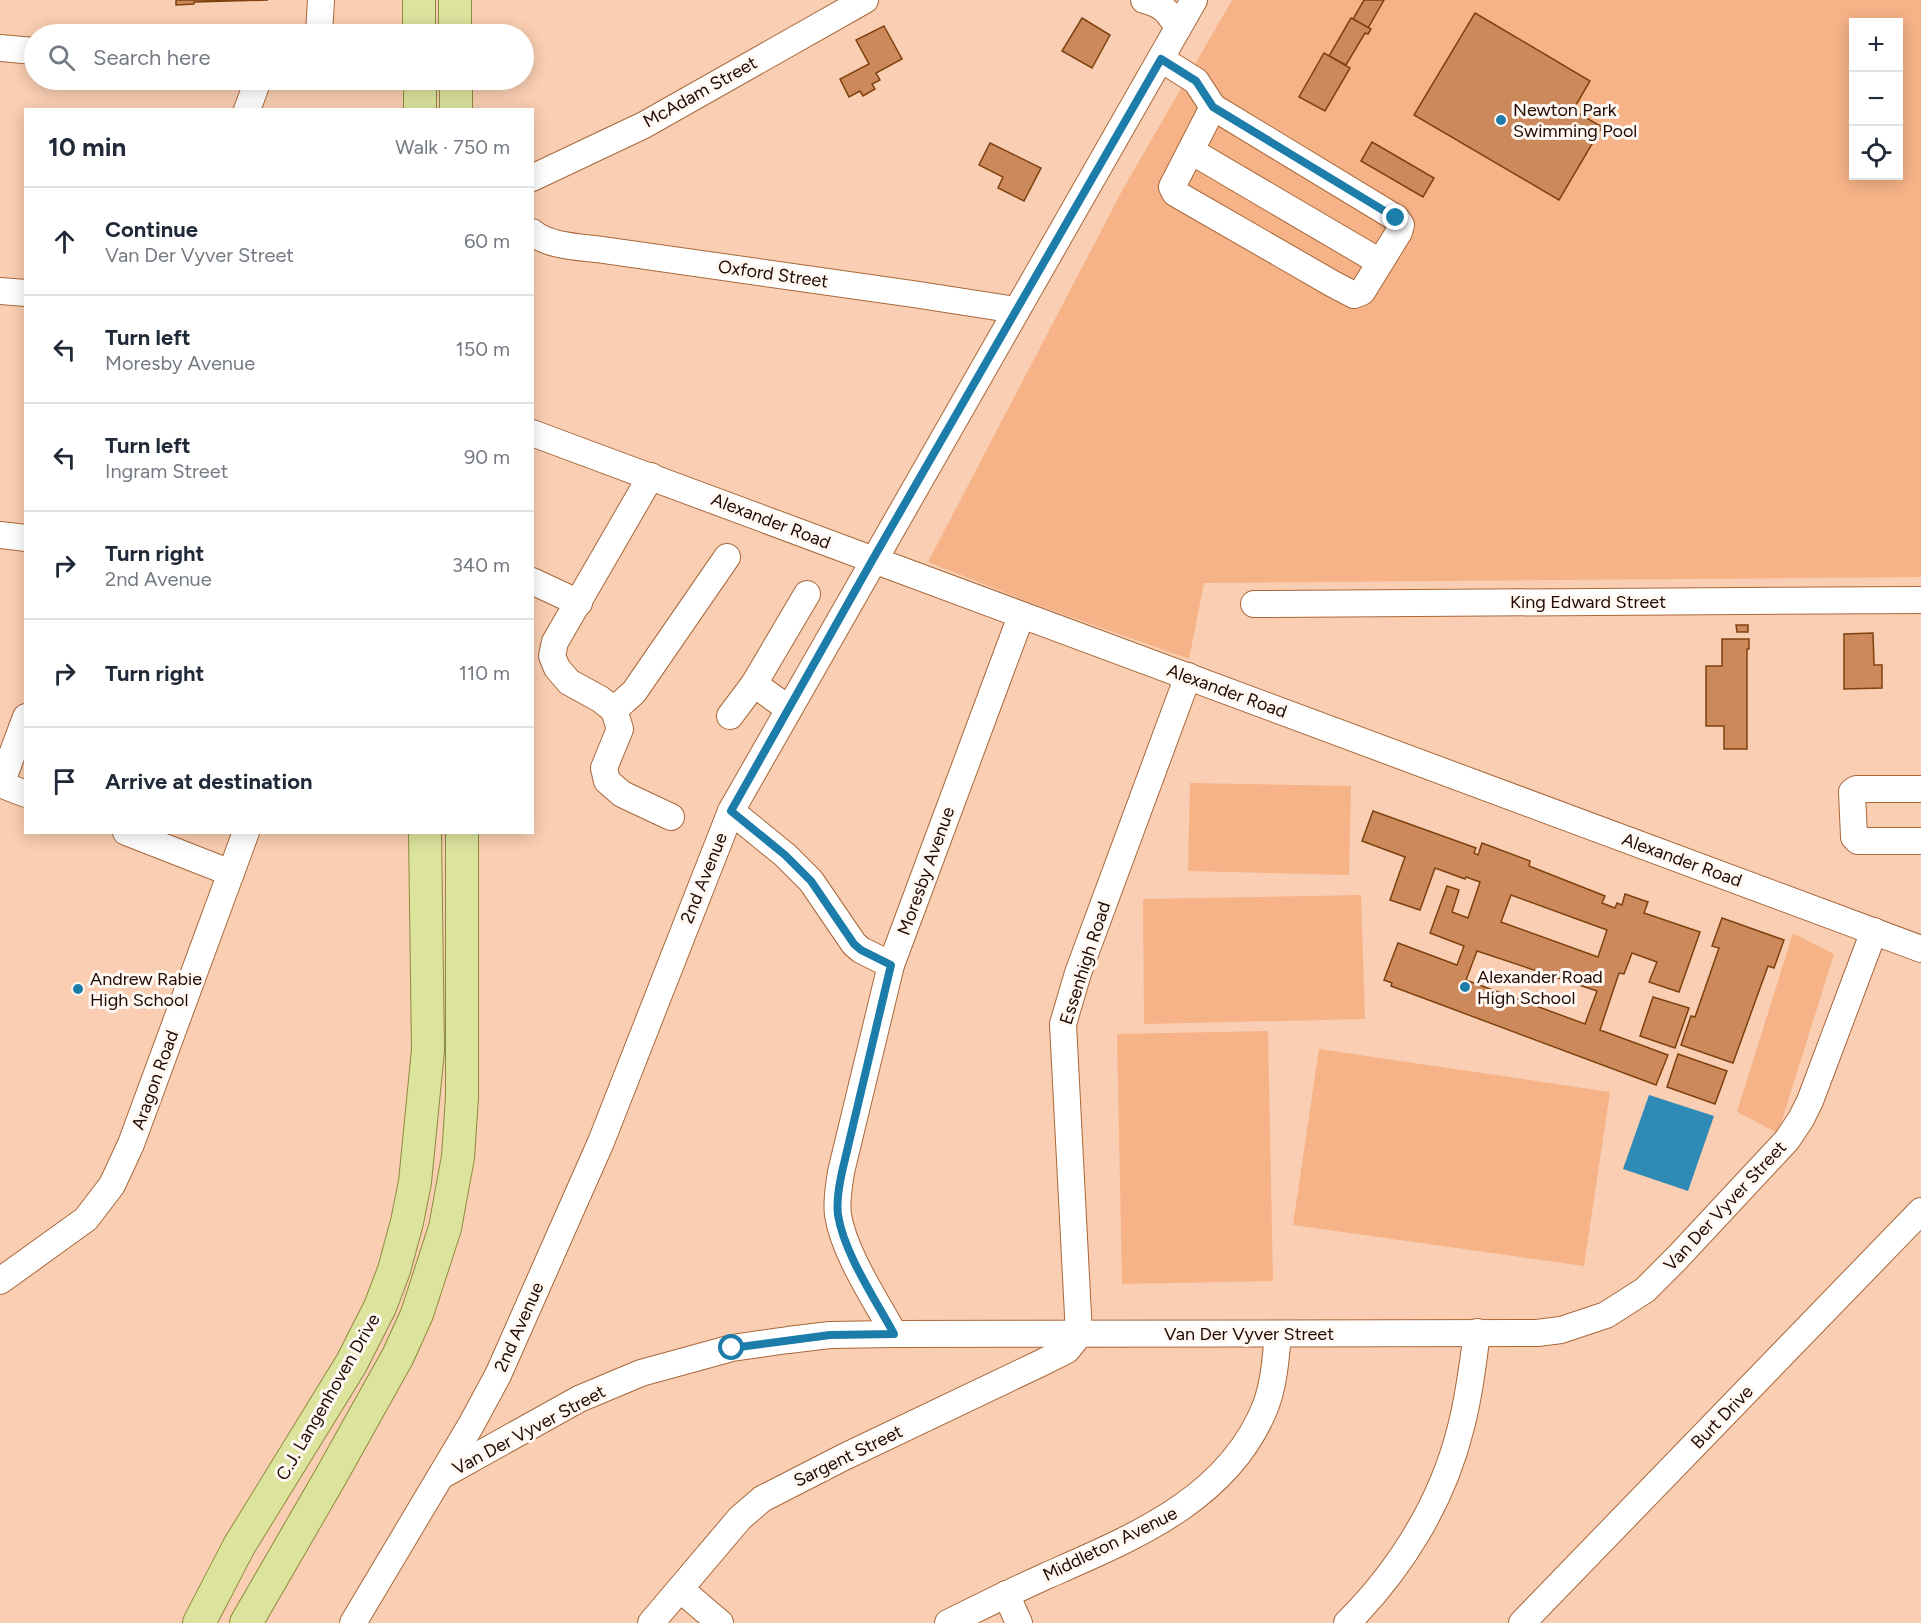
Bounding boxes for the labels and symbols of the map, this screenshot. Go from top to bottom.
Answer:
street label: McAdam Street [639,52,761,132]
place label: Newton Park Swimming Pool [1513,99,1637,142]
marker: Newton Park Swimming Pool [1494,113,1508,127]
route end [1382,204,1408,230]
street label: Oxford Street [716,255,830,293]
street label: Alexander Road [708,488,834,554]
street label: King Edward Street [1510,591,1666,613]
street label: Alexander Road [1164,659,1290,723]
street label: Moresby Avenue [893,804,959,938]
street label: Alexander Road [1619,828,1745,892]
street label: 2nd Avenue [676,829,732,927]
street label: Essenhigh Road [1055,899,1115,1027]
place label: Alexander Road High School [1477,966,1603,1009]
place label: Andrew Rabie High School [90,968,202,1011]
marker: Alexander Road High School [1458,980,1472,994]
marker: Andrew Rabie High School [71,982,85,996]
street label: Aragon Road [127,1027,183,1133]
street label: Van Der Vyver Street [1659,1136,1791,1276]
street label: 2nd Avenue [489,1279,549,1375]
street label: C.J. Langenhoven Drive [271,1310,385,1484]
street label: Van Der Vyver Street [1164,1323,1334,1345]
route start [718,1334,744,1360]
street label: Van Der Vyver Street [449,1380,609,1480]
street label: Burt Drive [1686,1380,1758,1453]
street label: Sargent Street [790,1420,906,1492]
street label: Middleton Avenue [1039,1502,1181,1586]

